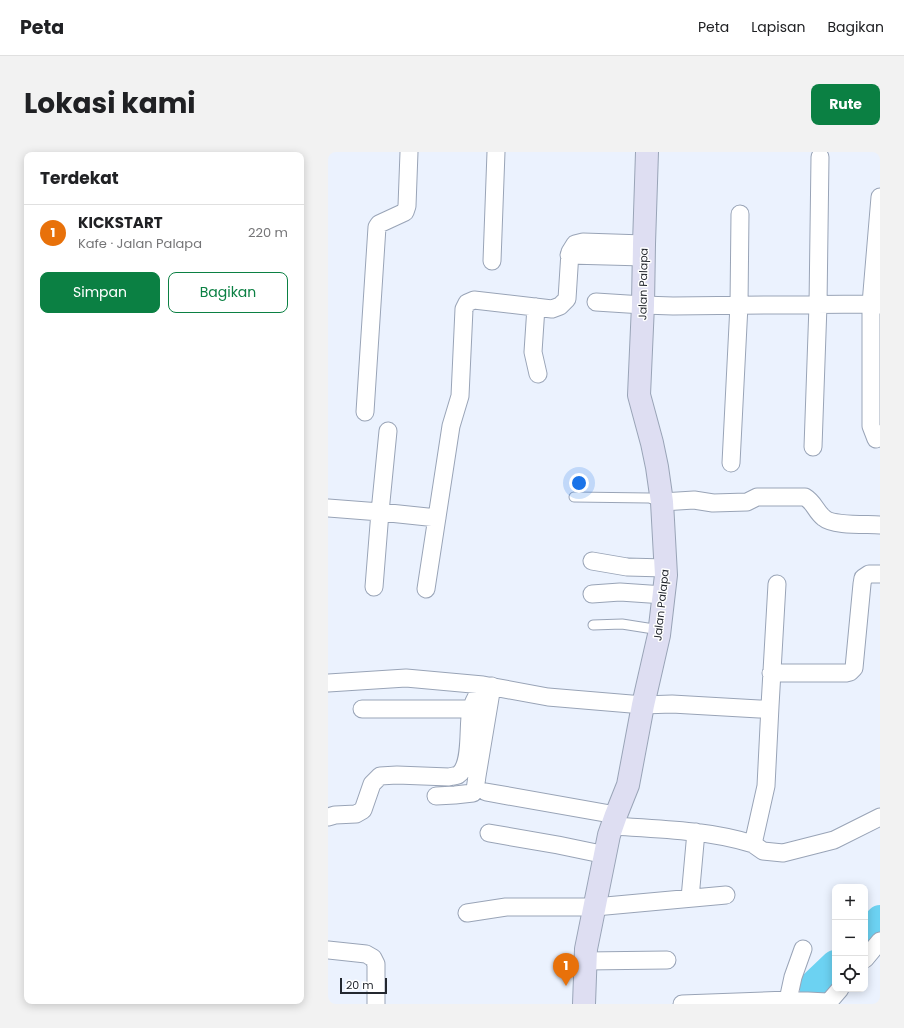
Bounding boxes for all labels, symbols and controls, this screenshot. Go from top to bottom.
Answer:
text: Peta [20,14,64,41]
text: Peta [698,17,729,37]
text: Lapisan [751,17,805,37]
text: Bagikan [827,17,884,37]
text: Lokasi kami [24,84,196,123]
button: Rute [811,84,880,125]
text: Terdekat [40,166,119,190]
text: KICKSTART [78,212,163,233]
text: 1 [51,223,55,242]
text: 220 m [248,223,288,242]
text: Kafe · Jalan Palapa [78,234,202,253]
street label: Jalan Palapa [634,248,652,320]
button: Simpan [40,272,160,313]
button: Bagikan [168,272,288,313]
your location [569,473,589,493]
street label: Jalan Palapa [649,568,673,642]
map controls [832,884,868,992]
button: + [832,884,868,920]
button: − [832,920,868,956]
pin: 1 [553,953,579,986]
button: locate [832,956,868,992]
scale bar [340,976,387,995]
text: 20 m [346,977,374,993]

